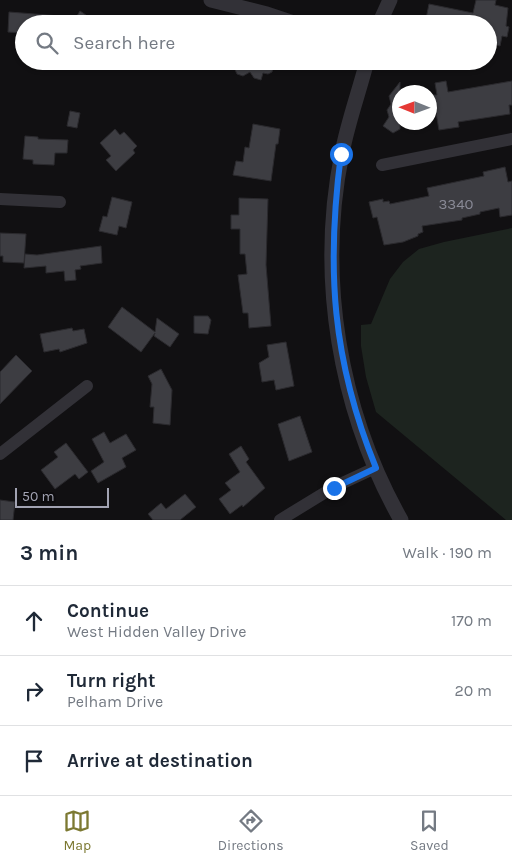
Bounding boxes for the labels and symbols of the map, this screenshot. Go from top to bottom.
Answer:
north arrow [392,85,437,130]
route start [330,143,353,166]
house number: 3340 [439,195,474,213]
route end [323,477,346,500]
scale bar [15,485,109,508]

